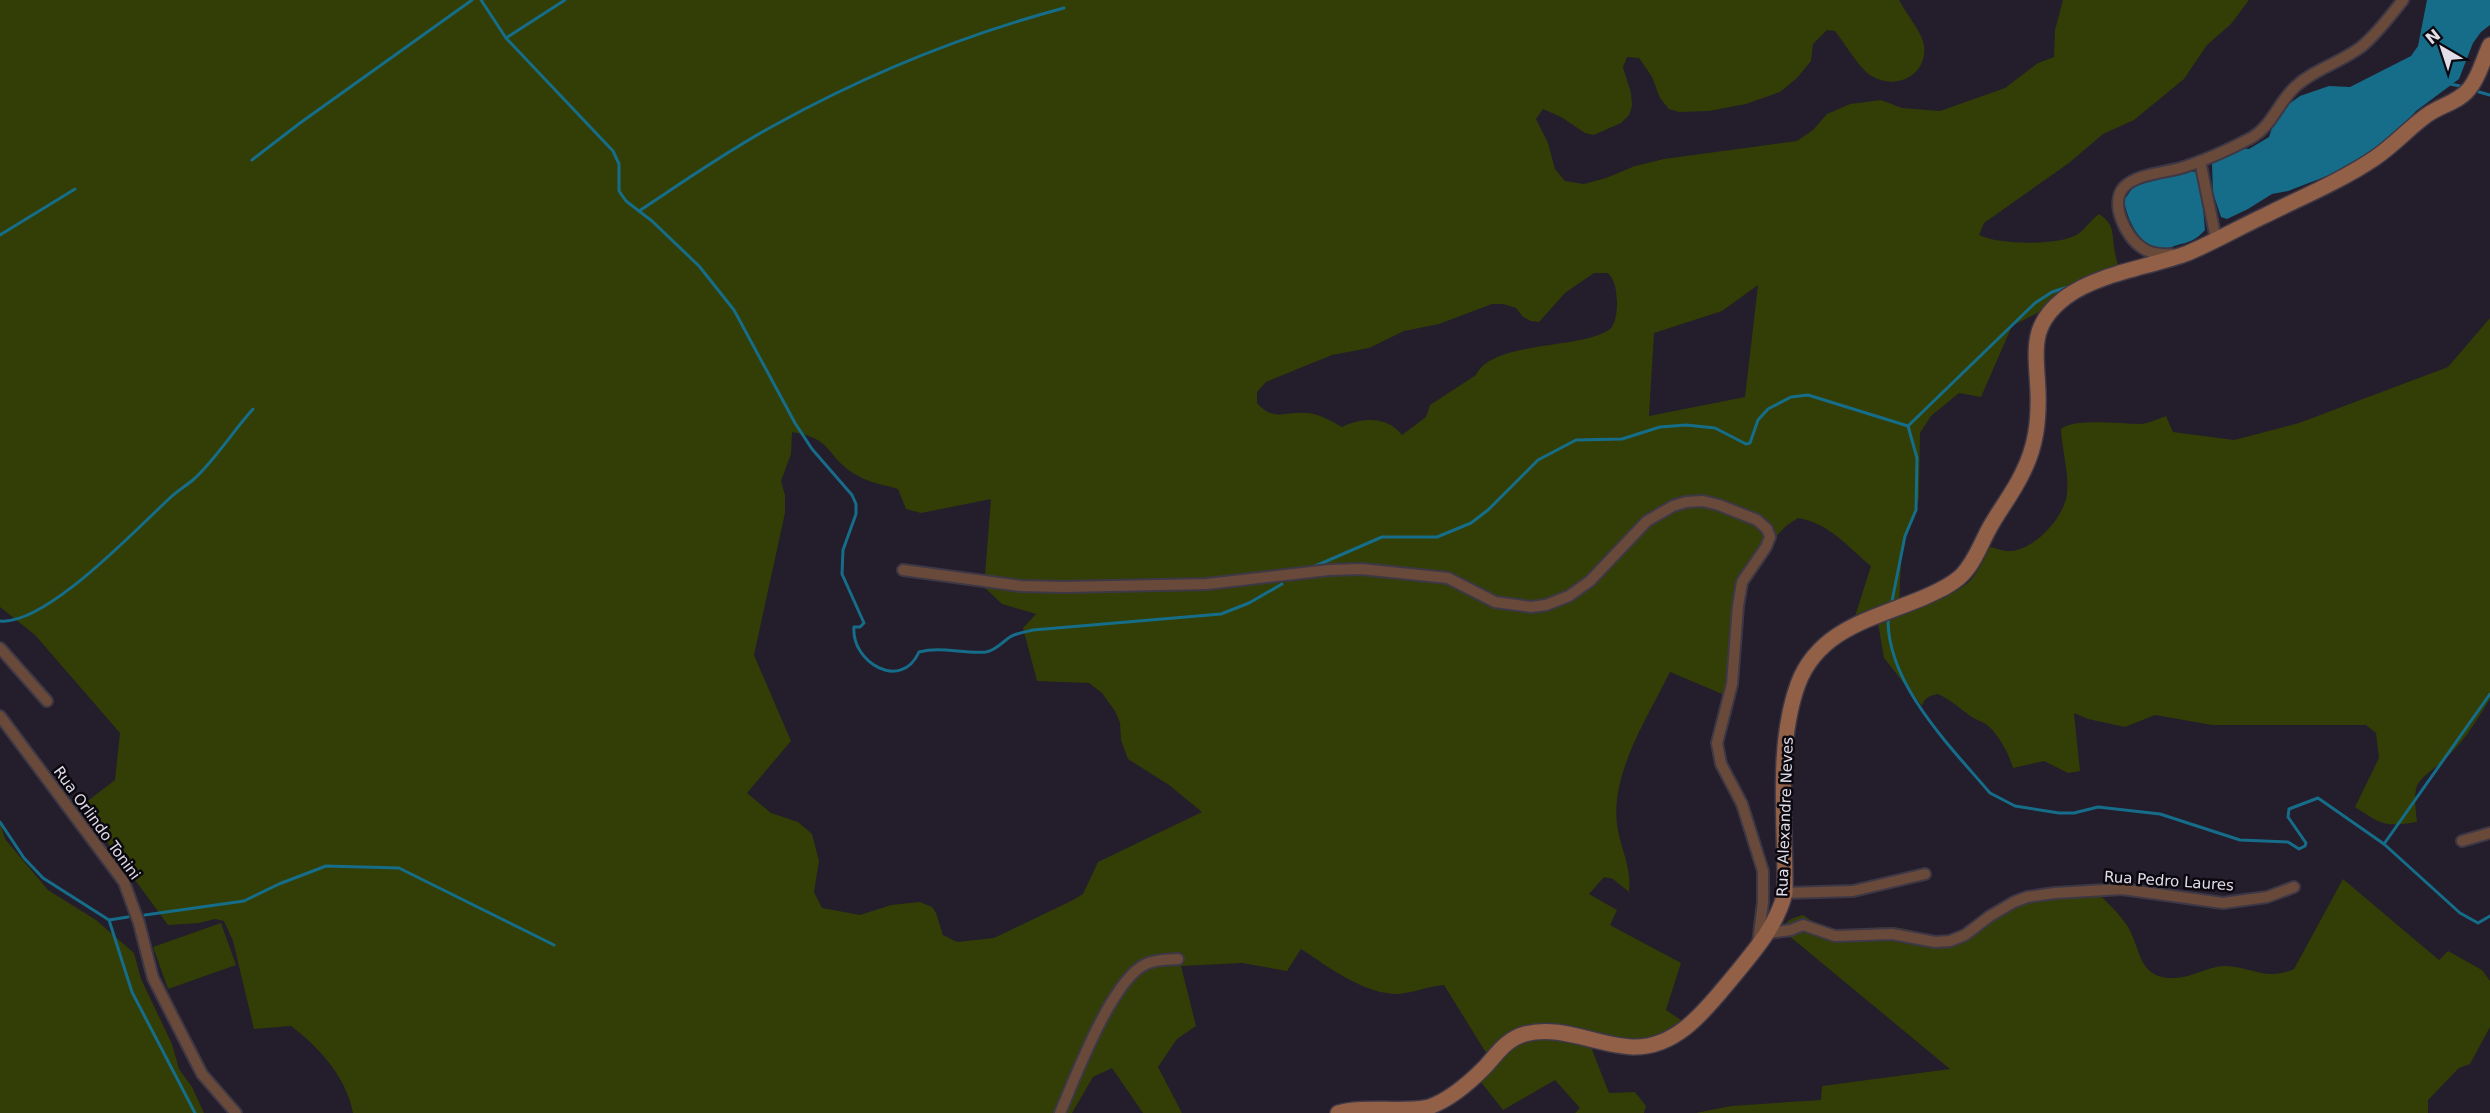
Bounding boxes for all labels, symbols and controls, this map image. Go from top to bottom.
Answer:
north arrow [2412,18,2472,78]
text: N [2422,25,2444,48]
street label: Rua Alexandre Neves [1773,737,1797,897]
street label: Rua Orlindo Tonini [50,763,144,883]
street label: Rua Pedro Laures [2103,867,2235,895]

